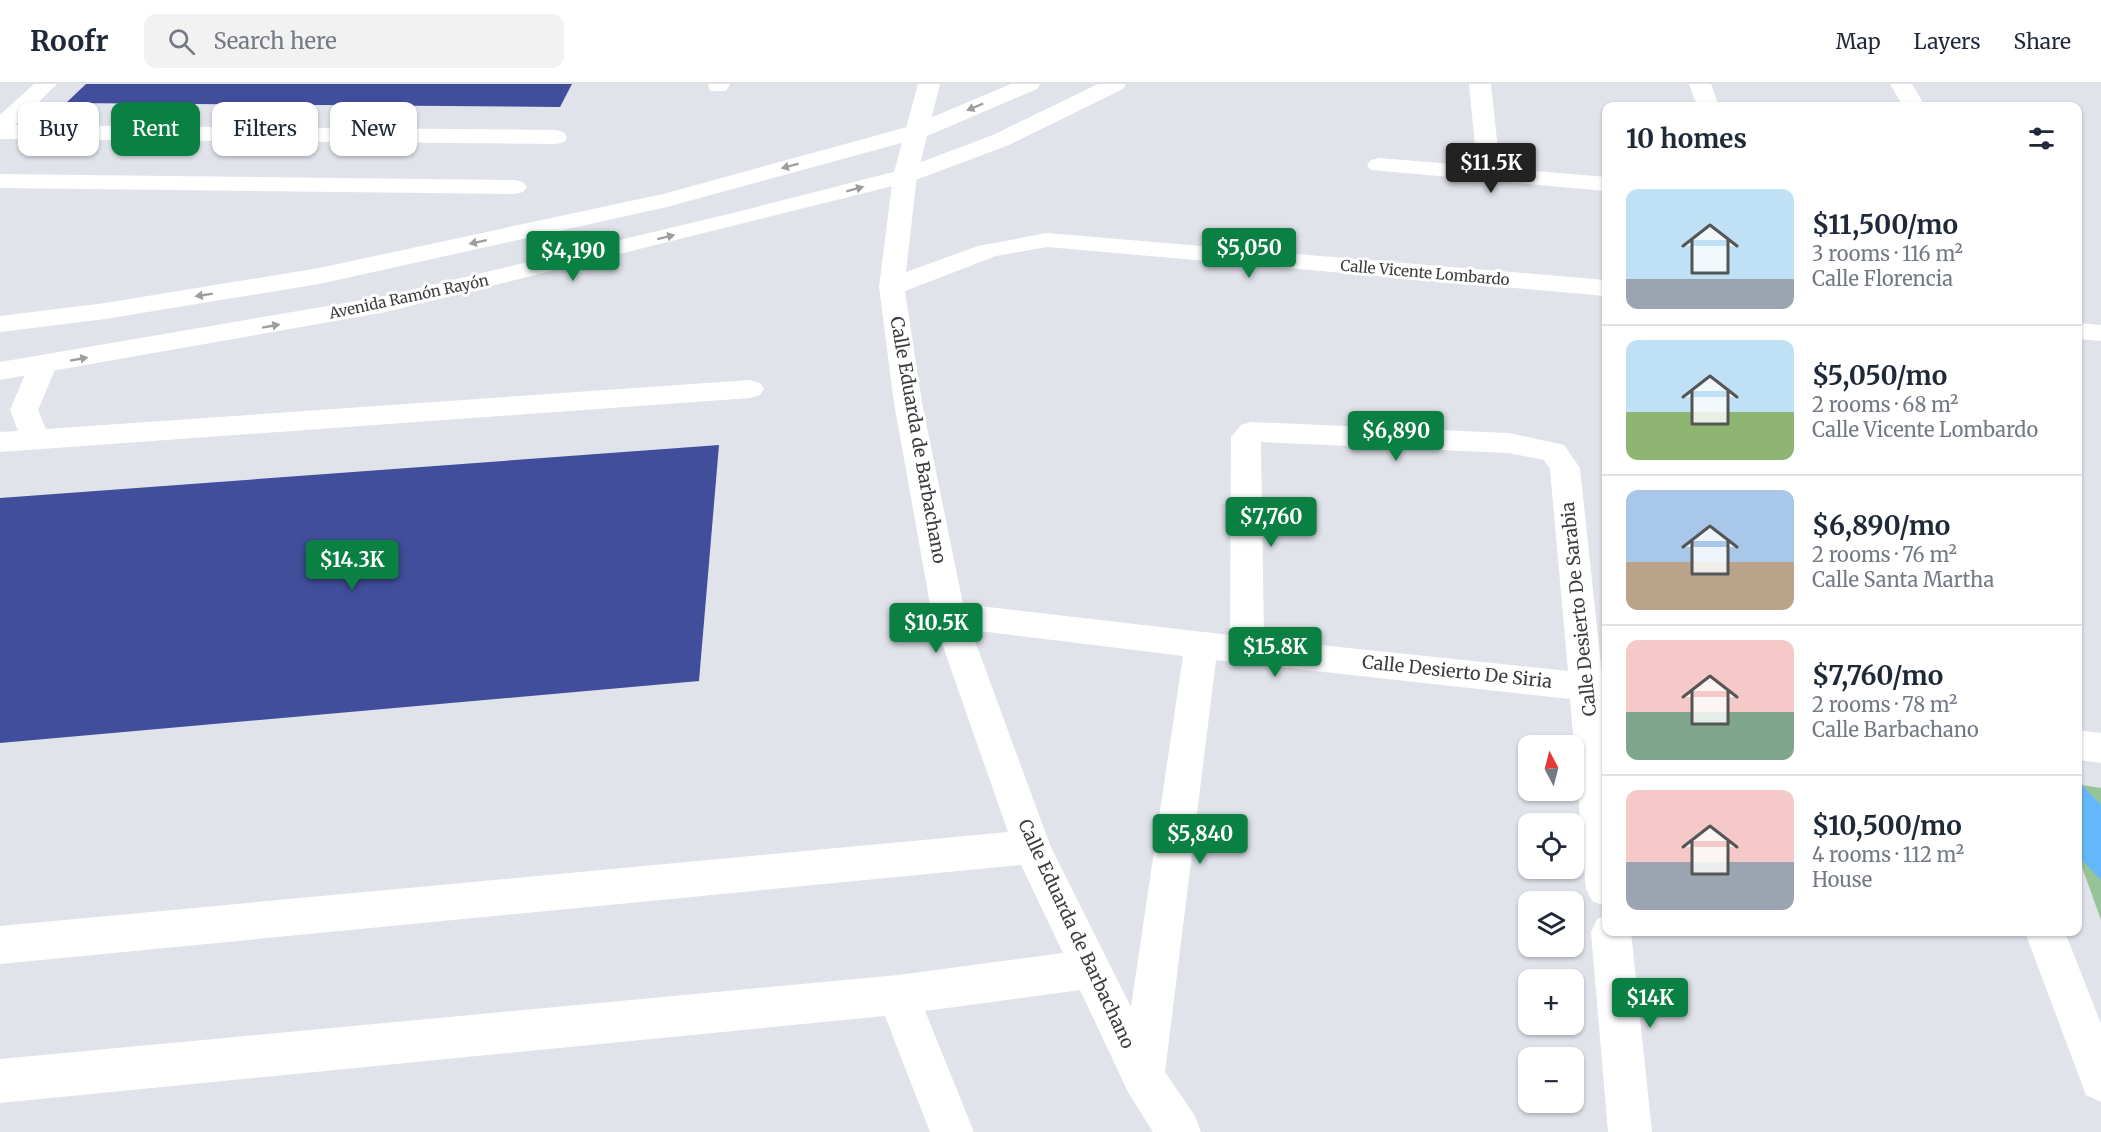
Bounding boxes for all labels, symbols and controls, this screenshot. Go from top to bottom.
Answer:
search box [144,14,564,68]
text: Roofr [30,23,108,59]
icon: search [165,25,198,58]
text: Search here [213,27,337,55]
text: Map [1836,28,1881,55]
text: Layers [1914,28,1981,55]
text: Share [2014,28,2071,55]
chip: Buy [18,102,99,156]
chip: Rent [111,102,200,156]
chip: Filters [212,102,318,156]
chip: New [330,102,417,156]
one-way arrow [966,103,984,112]
text: 10 homes [1626,122,1747,155]
icon: filters [2025,122,2058,155]
pin: $11.5K [1442,143,1540,194]
text: $11.5K [1460,150,1522,175]
one-way arrow [780,162,799,172]
one-way arrow [845,183,864,193]
text: $11,500/mo [1812,208,1958,241]
icon: home [1674,213,1746,285]
pin: $5,050 [1200,228,1298,279]
pin: $4,190 [524,231,622,282]
one-way arrow [657,231,675,241]
text: $5,050 [1216,235,1282,260]
one-way arrow [468,238,487,247]
text: $4,190 [540,238,606,263]
text: 3 rooms · 116 m² [1812,241,1963,266]
street label: Calle Vicente Lombardo [1340,256,1511,289]
text: Calle Florencia [1812,266,1953,291]
street label: Avenida Ramón Rayón [326,270,490,323]
one-way arrow [194,291,213,300]
street label: Calle Eduarda de Barbachano [885,315,952,565]
one-way arrow [261,321,280,330]
one-way arrow [69,354,88,363]
text: $5,050/mo [1812,359,1947,392]
icon: home [1674,364,1746,436]
text: 2 rooms · 68 m² [1812,392,1959,417]
pin: $6,890 [1347,411,1445,462]
text: Calle Vicente Lombardo [1812,417,2038,442]
text: $6,890 [1362,418,1430,443]
pin: $7,760 [1222,497,1320,548]
street label: Calle Desierto De Sarabia [1556,500,1601,717]
text: $7,760 [1240,504,1302,529]
text: $6,890/mo [1812,509,1950,542]
icon: home [1674,514,1746,586]
pin: $14.3K [303,540,401,591]
text: 2 rooms · 76 m² [1812,542,1957,567]
text: $14.3K [320,547,384,572]
text: Calle Santa Martha [1812,567,1994,592]
pin: $10.5K [887,603,985,654]
text: $10.5K [903,610,969,635]
pin: $15.8K [1226,627,1324,678]
text: $15.8K [1243,634,1307,659]
street label: Calle Desierto De Siria [1361,650,1553,693]
text: $7,760/mo [1812,659,1943,692]
icon: home [1674,664,1746,736]
text: 2 rooms · 78 m² [1812,692,1957,717]
text: Calle Barbachano [1812,717,1979,742]
north arrow [1518,735,1584,801]
map controls [1518,735,1584,1113]
text: $10,500/mo [1812,809,1962,842]
button: locate [1518,813,1584,879]
pin: $5,840 [1151,814,1249,865]
icon: home [1674,814,1746,886]
street label: Calle Eduarda de Barbachano [1013,815,1140,1052]
text: $5,840 [1167,821,1233,846]
text: 4 rooms · 112 m² [1812,842,1964,867]
text: House [1812,867,1872,892]
button: layers [1518,891,1584,957]
button: + [1518,969,1584,1035]
pin: $14K [1614,978,1686,1029]
text: $14K [1626,985,1674,1010]
button: − [1518,1047,1584,1113]

